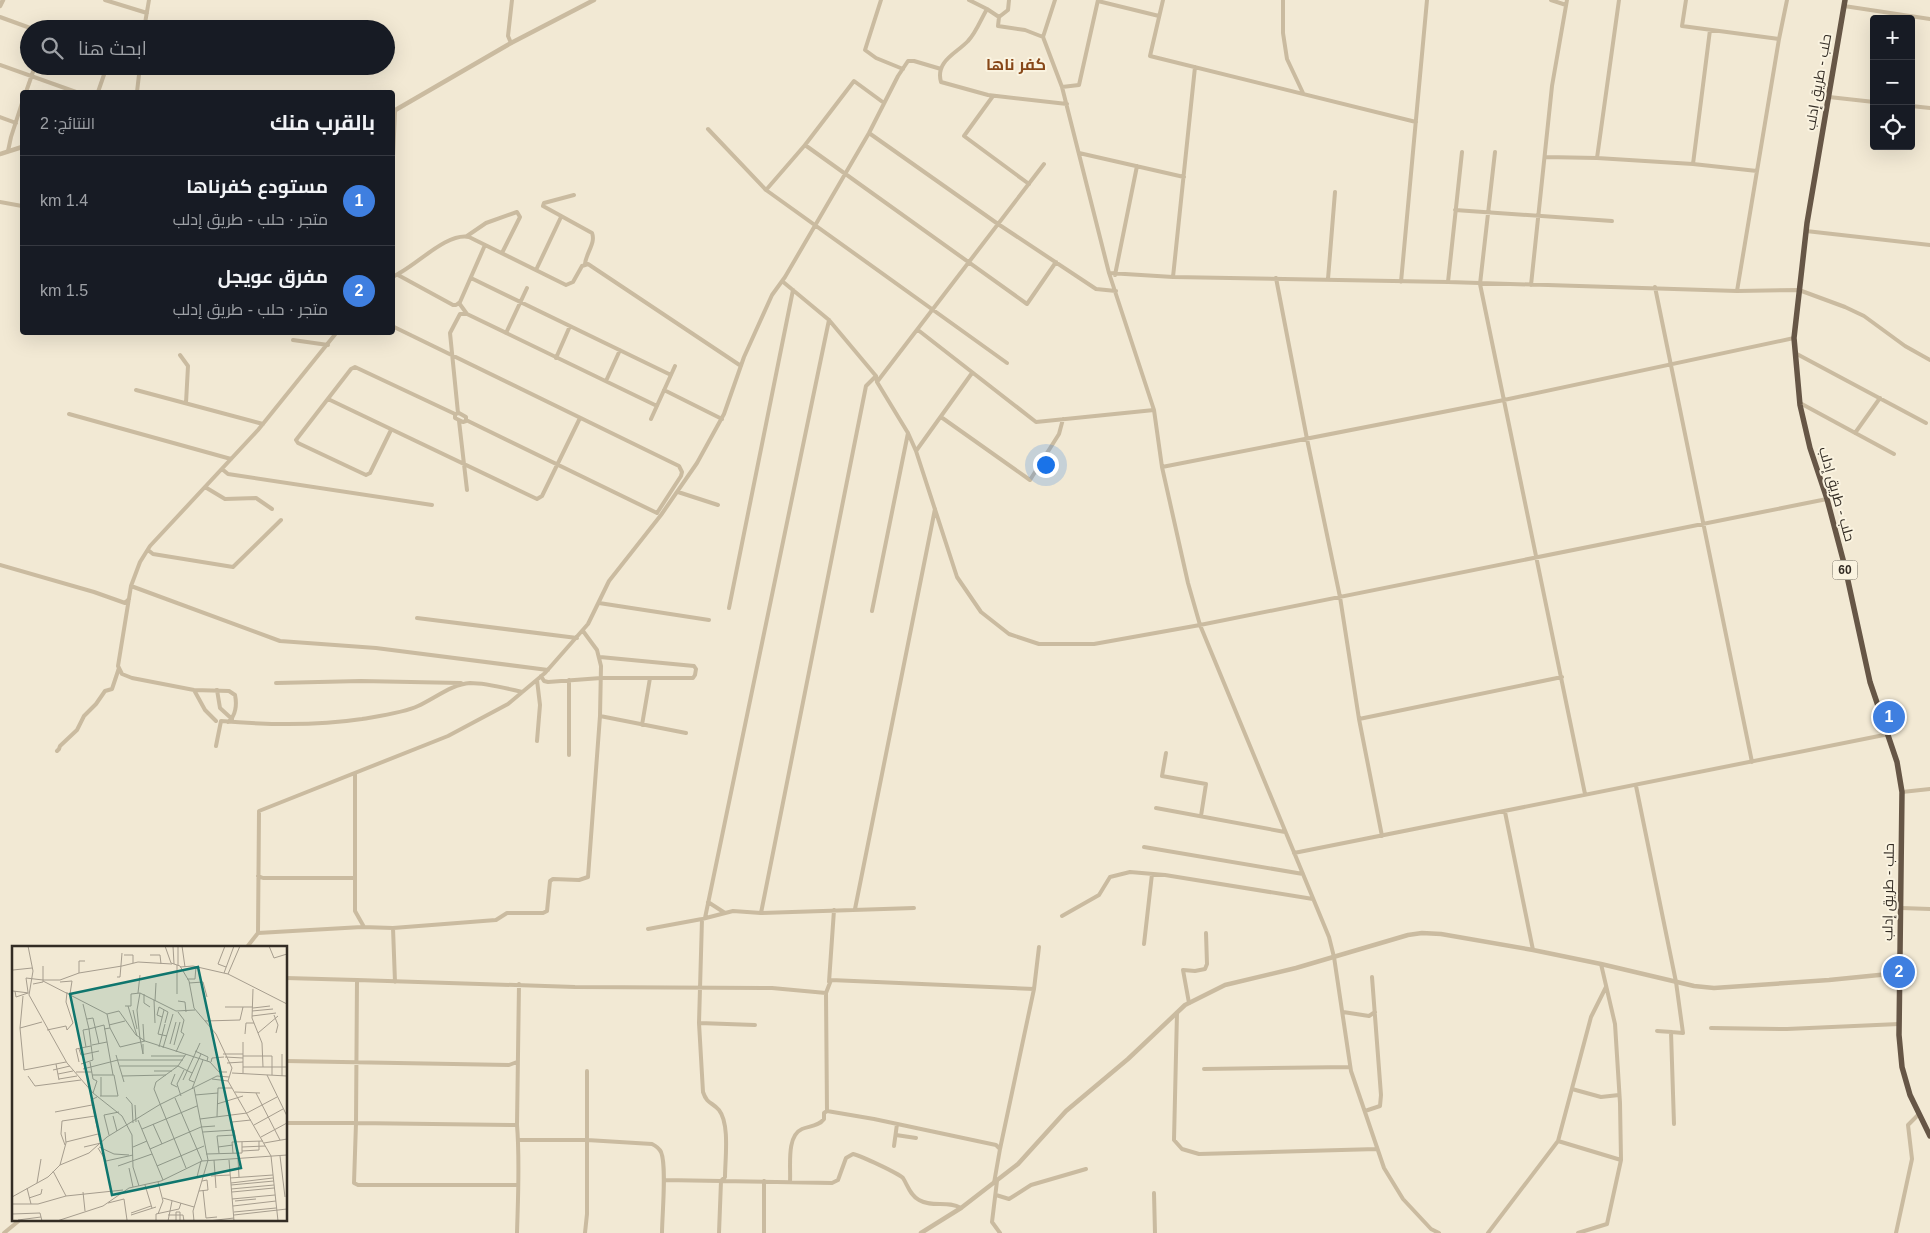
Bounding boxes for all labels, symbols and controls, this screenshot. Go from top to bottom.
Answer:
map controls [1870,15,1915,150]
button: + [1870,15,1915,60]
search box [20,20,395,75]
street label: حلب - طريق إدلب [1802,33,1835,132]
icon: search [38,34,66,62]
text: ابحث هنا [78,38,147,59]
district label: كفر ناها [986,56,1046,74]
button: − [1870,60,1915,105]
button: locate [1870,105,1915,150]
text: بالقرب منك [270,111,375,134]
text: النتائج: 2 [40,115,95,132]
text: مستودع كفرناها [186,176,328,197]
text: 1.4 km [40,192,88,209]
text: 1 [355,192,363,209]
text: متجر · حلب - طريق إدلب [173,211,328,228]
text: مفرق عويجل [218,266,328,287]
text: 1.5 km [40,282,88,299]
text: 2 [355,282,363,299]
text: متجر · حلب - طريق إدلب [173,301,328,318]
street label: حلب - طريق إدلب [1815,445,1858,543]
your location [1033,452,1059,478]
road number: 60 [1832,560,1858,580]
pin: 1 [1873,698,1905,736]
street label: حلب - طريق إدلب [1879,843,1898,941]
inset map [12,946,288,1220]
pin: 2 [1883,953,1915,991]

